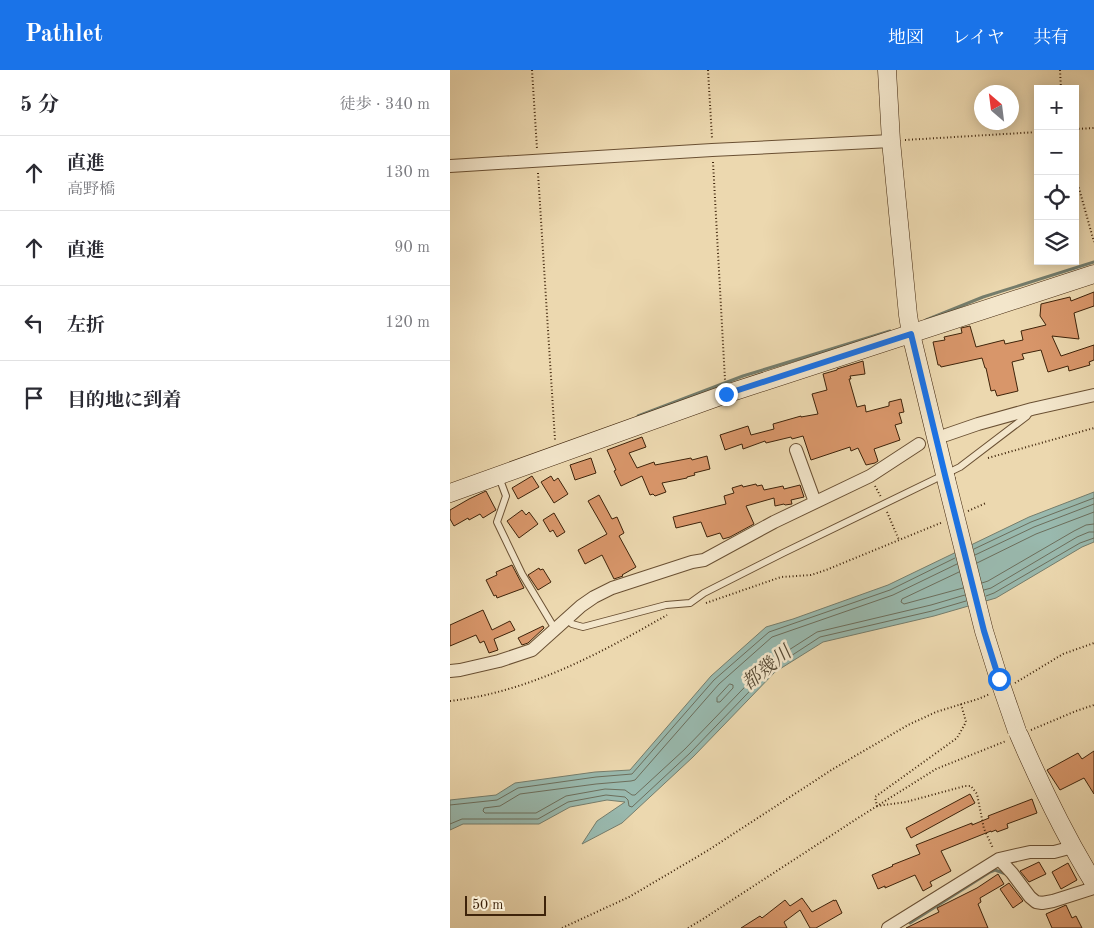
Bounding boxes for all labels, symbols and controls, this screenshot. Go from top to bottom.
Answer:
text: Pathlet [25,23,103,47]
text: 地図 [888,29,924,47]
text: レイヤ [952,29,1005,47]
text: 共有 [1033,29,1069,47]
north arrow [974,85,1019,130]
map controls [1034,85,1079,265]
button: + [1034,85,1079,130]
text: 5 分 [20,95,59,116]
text: 徒歩 · 340 m [340,97,430,113]
button: − [1034,130,1079,175]
text: 直進 [67,155,105,174]
icon: ahead [20,159,48,187]
text: 130 m [385,165,430,181]
button: locate [1034,175,1079,220]
text: 高野橋 [67,182,115,198]
button: layers [1034,220,1079,265]
icon: ahead [20,234,48,262]
text: 90 m [394,240,430,256]
text: 直進 [67,242,105,261]
icon: left [20,309,48,337]
text: 120 m [385,315,430,331]
text: 左折 [67,317,105,336]
route end [715,383,738,406]
icon: arrive [20,384,48,412]
text: 目的地に到着 [67,392,181,411]
water label: 都幾川 [738,641,797,694]
route start [988,668,1011,691]
scale bar [465,893,546,916]
text: 50 m [472,898,503,912]

